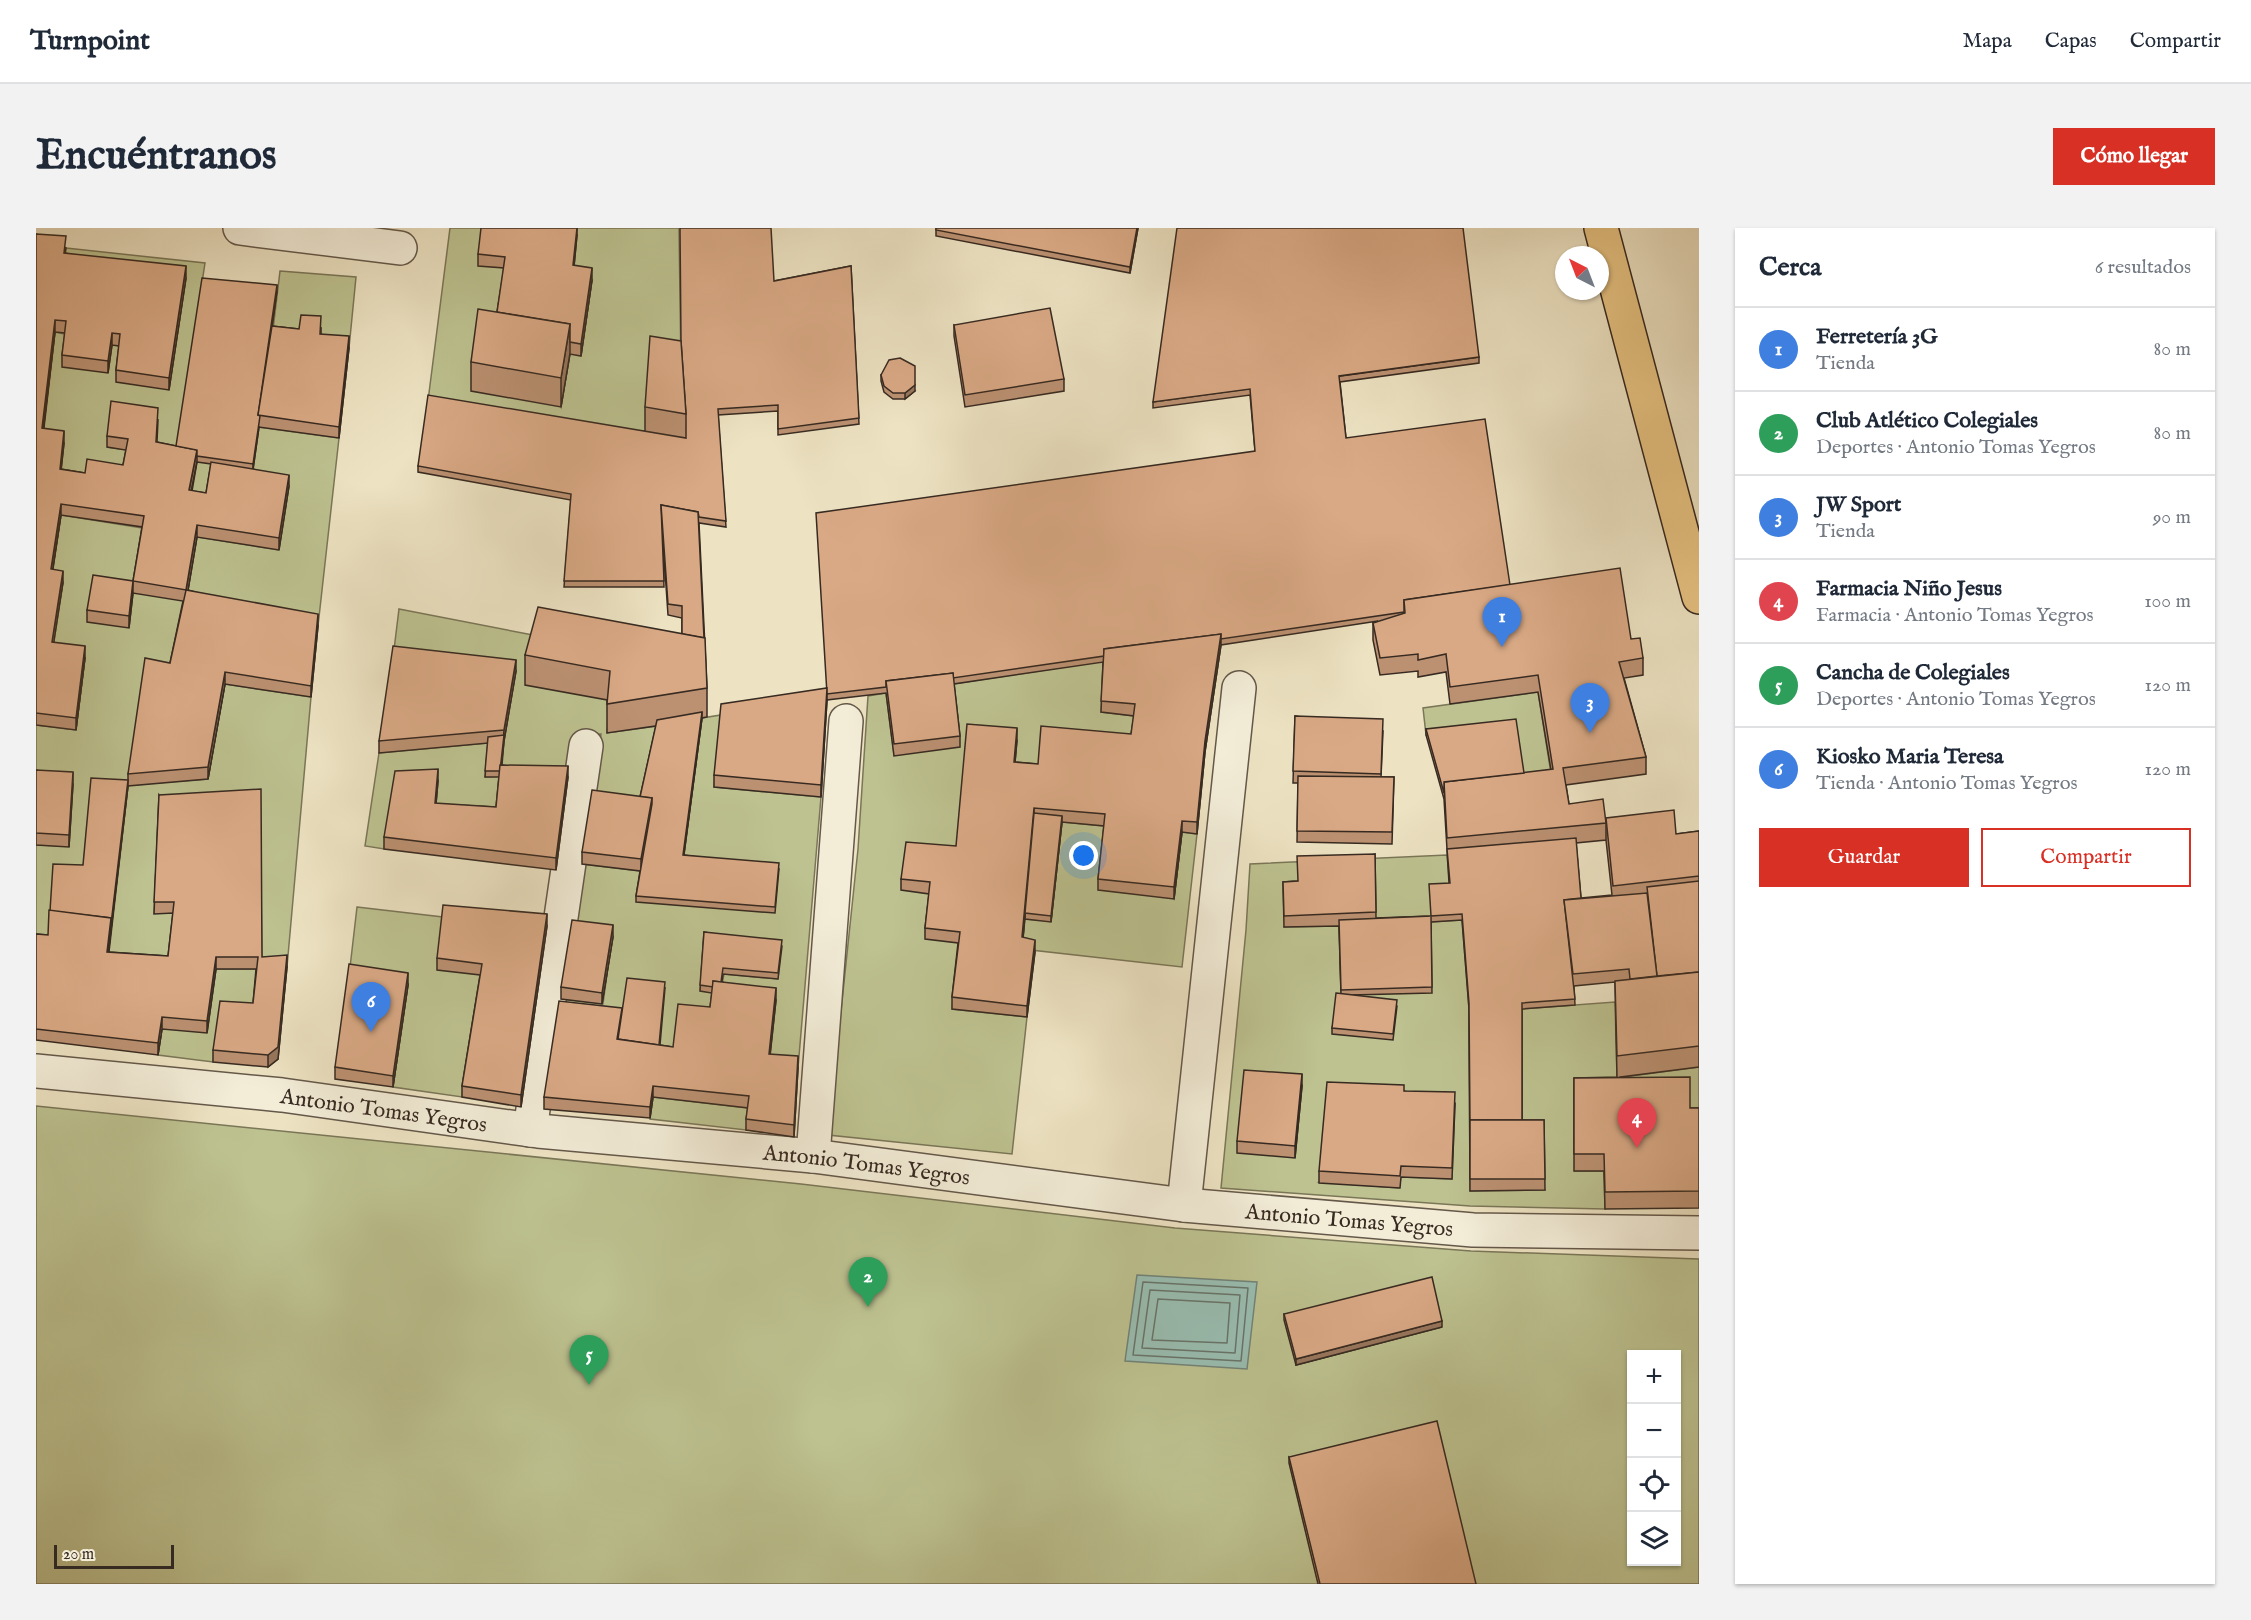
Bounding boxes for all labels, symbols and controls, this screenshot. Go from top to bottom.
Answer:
text: Turnpoint [30,24,150,59]
text: Mapa [1963,28,2012,55]
text: Capas [2045,28,2097,55]
text: Compartir [2130,28,2221,55]
button: Cómo llegar [2053,128,2215,185]
text: Encuéntranos [36,130,277,183]
north arrow [1555,246,1609,300]
text: Cerca [1759,251,1821,284]
text: 6 resultados [2095,255,2191,280]
text: Ferretería 3G [1816,323,1938,351]
text: 1 [1775,337,1782,362]
text: 80 m [2154,337,2191,362]
text: Tienda [1816,351,1875,376]
text: Club Atlético Colegiales [1816,407,2038,435]
text: 2 [1774,421,1783,446]
text: 80 m [2154,421,2191,446]
text: Deportes · Antonio Tomas Yegros [1816,435,2096,460]
text: JW Sport [1816,491,1901,519]
text: 3 [1775,505,1782,530]
text: 90 m [2153,505,2191,530]
text: Tienda [1816,519,1875,544]
text: Farmacia Niño Jesus [1816,575,2002,603]
text: 4 [1774,589,1783,614]
text: 100 m [2144,589,2191,614]
pin: 1 [1482,598,1522,647]
text: Farmacia · Antonio Tomas Yegros [1816,603,2094,628]
text: Cancha de Colegiales [1816,659,2010,687]
text: 5 [1775,673,1782,698]
text: 120 m [2145,673,2191,698]
pin: 3 [1570,684,1610,733]
text: Deportes · Antonio Tomas Yegros [1816,687,2096,712]
text: Kiosko Maria Teresa [1816,743,2004,771]
text: 6 [1774,757,1783,782]
text: 120 m [2145,757,2191,782]
text: Tienda · Antonio Tomas Yegros [1816,771,2077,796]
button: Guardar [1759,828,1969,887]
button: Compartir [1981,828,2191,887]
your location [1069,841,1098,870]
pin: 6 [352,982,390,1032]
street label: Antonio Tomas Yegros [277,1083,489,1140]
pin: 4 [1618,1098,1656,1148]
street label: Antonio Tomas Yegros [761,1139,972,1193]
street label: Antonio Tomas Yegros [1243,1198,1454,1244]
pin: 2 [848,1258,888,1307]
pin: 5 [570,1336,608,1385]
map controls [1627,1350,1681,1566]
button: + [1627,1350,1681,1404]
button: − [1627,1404,1681,1458]
button: locate [1627,1458,1681,1512]
button: layers [1627,1512,1681,1566]
scale bar [54,1542,174,1570]
text: 20 m [63,1545,94,1565]

